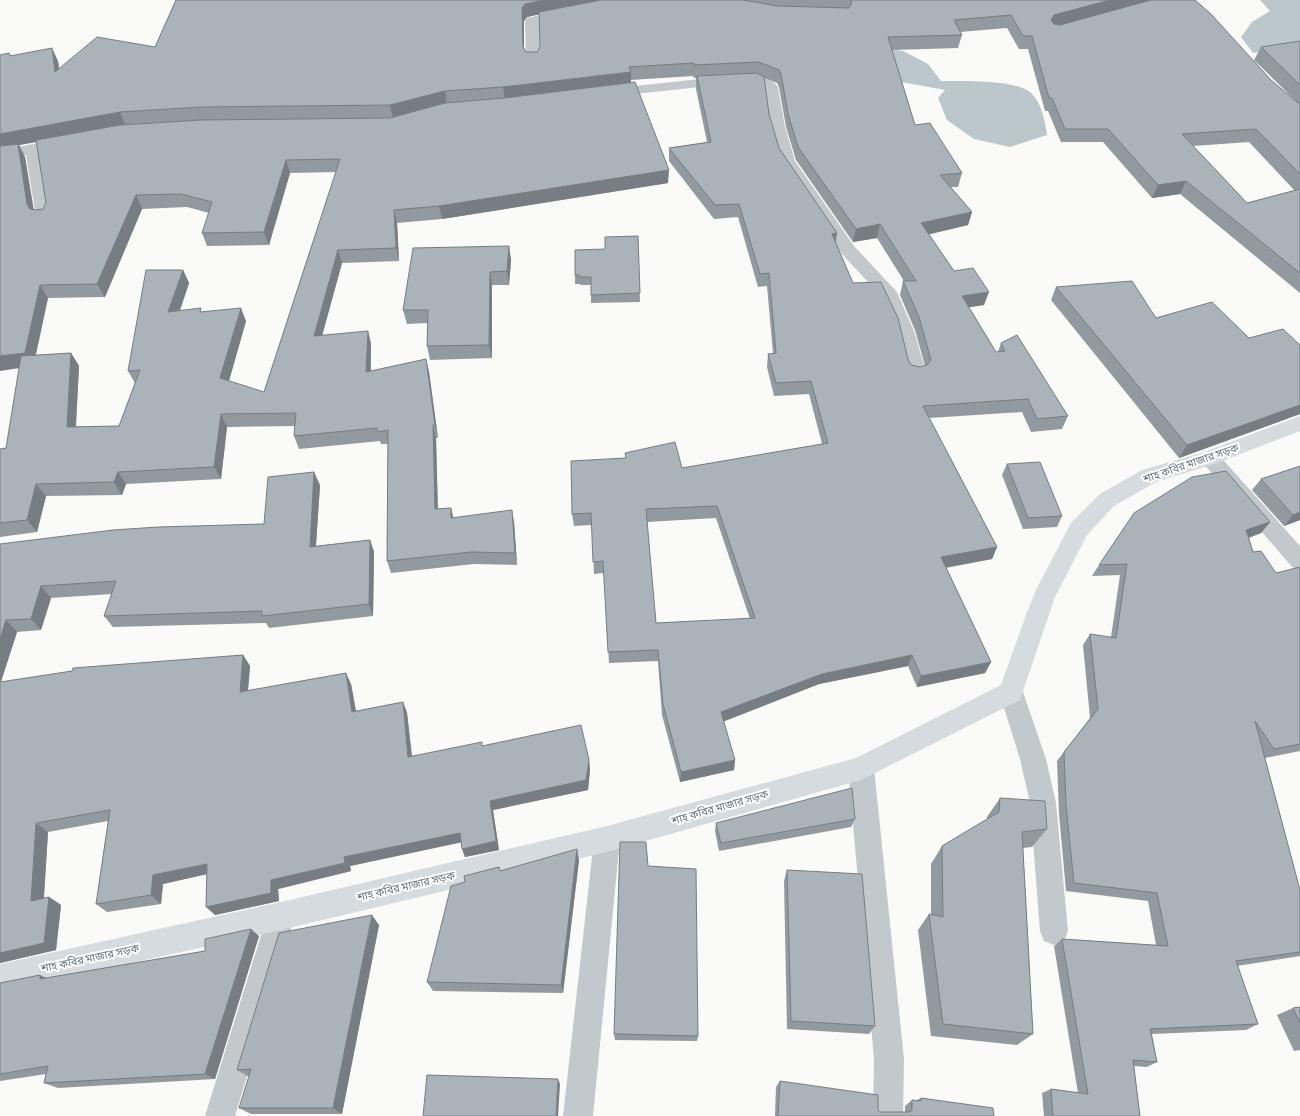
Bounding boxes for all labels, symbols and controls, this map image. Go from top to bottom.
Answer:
street label: শাহ কবির মাজার সড়ক [1140,440,1240,485]
street label: শাহ কবির মাজার সড়ক [669,786,770,827]
street label: শাহ কবির মাজার সড়ক [355,868,456,903]
street label: শাহ কবির মাজার সড়ক [39,941,140,974]

